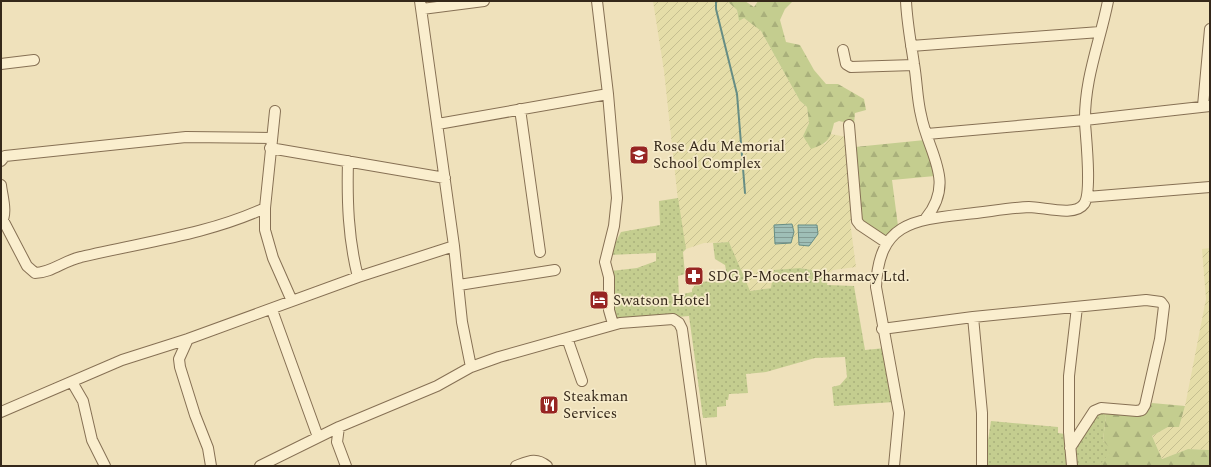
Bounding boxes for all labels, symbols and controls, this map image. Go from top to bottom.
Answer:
place label: Rose Adu Memorial School Complex [653,135,785,175]
school or university icon: Rose Adu Memorial School Complex [628,144,650,166]
pharmacy icon: SDG P-Mocent Pharmacy Ltd. [683,265,705,287]
place label: SDG P-Mocent Pharmacy Ltd. [708,265,909,288]
hotel icon: Swatson Hotel [588,289,610,311]
place label: Swatson Hotel [613,289,710,312]
place label: Steakman Services [563,385,629,425]
restaurant icon: Steakman Services [538,394,560,416]

